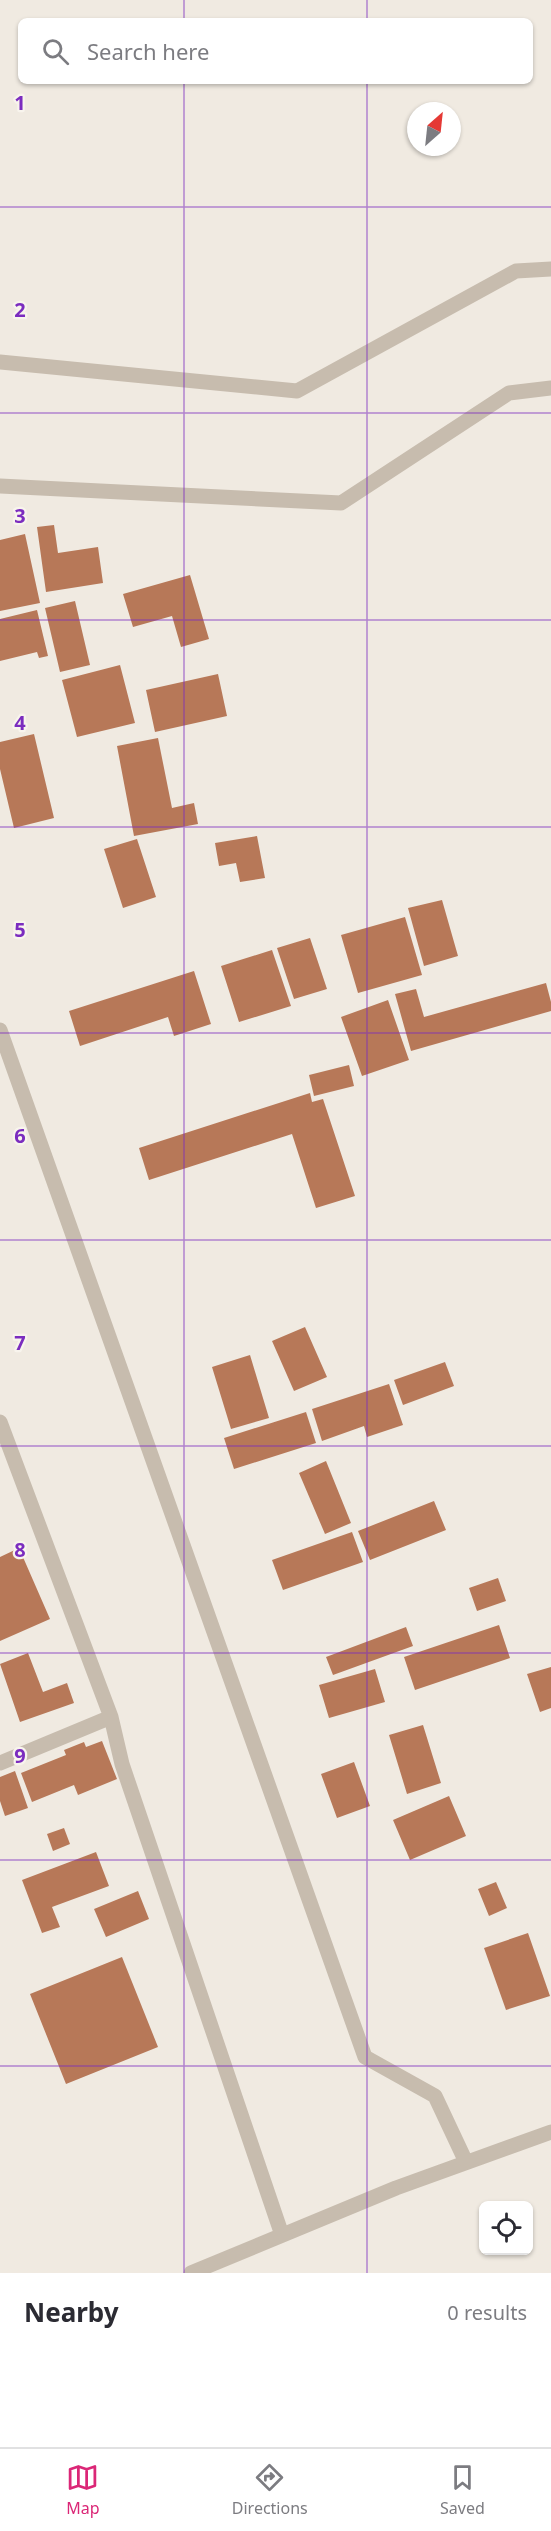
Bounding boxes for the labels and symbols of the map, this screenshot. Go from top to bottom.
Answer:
text: 1 [14,89,26,116]
north arrow [407,102,461,156]
text: 2 [14,296,26,323]
text: 3 [14,502,26,529]
text: 4 [14,709,26,736]
text: 5 [14,916,26,943]
text: 6 [14,1122,26,1149]
text: 7 [14,1329,26,1356]
text: 8 [14,1536,26,1563]
text: 9 [14,1742,26,1769]

